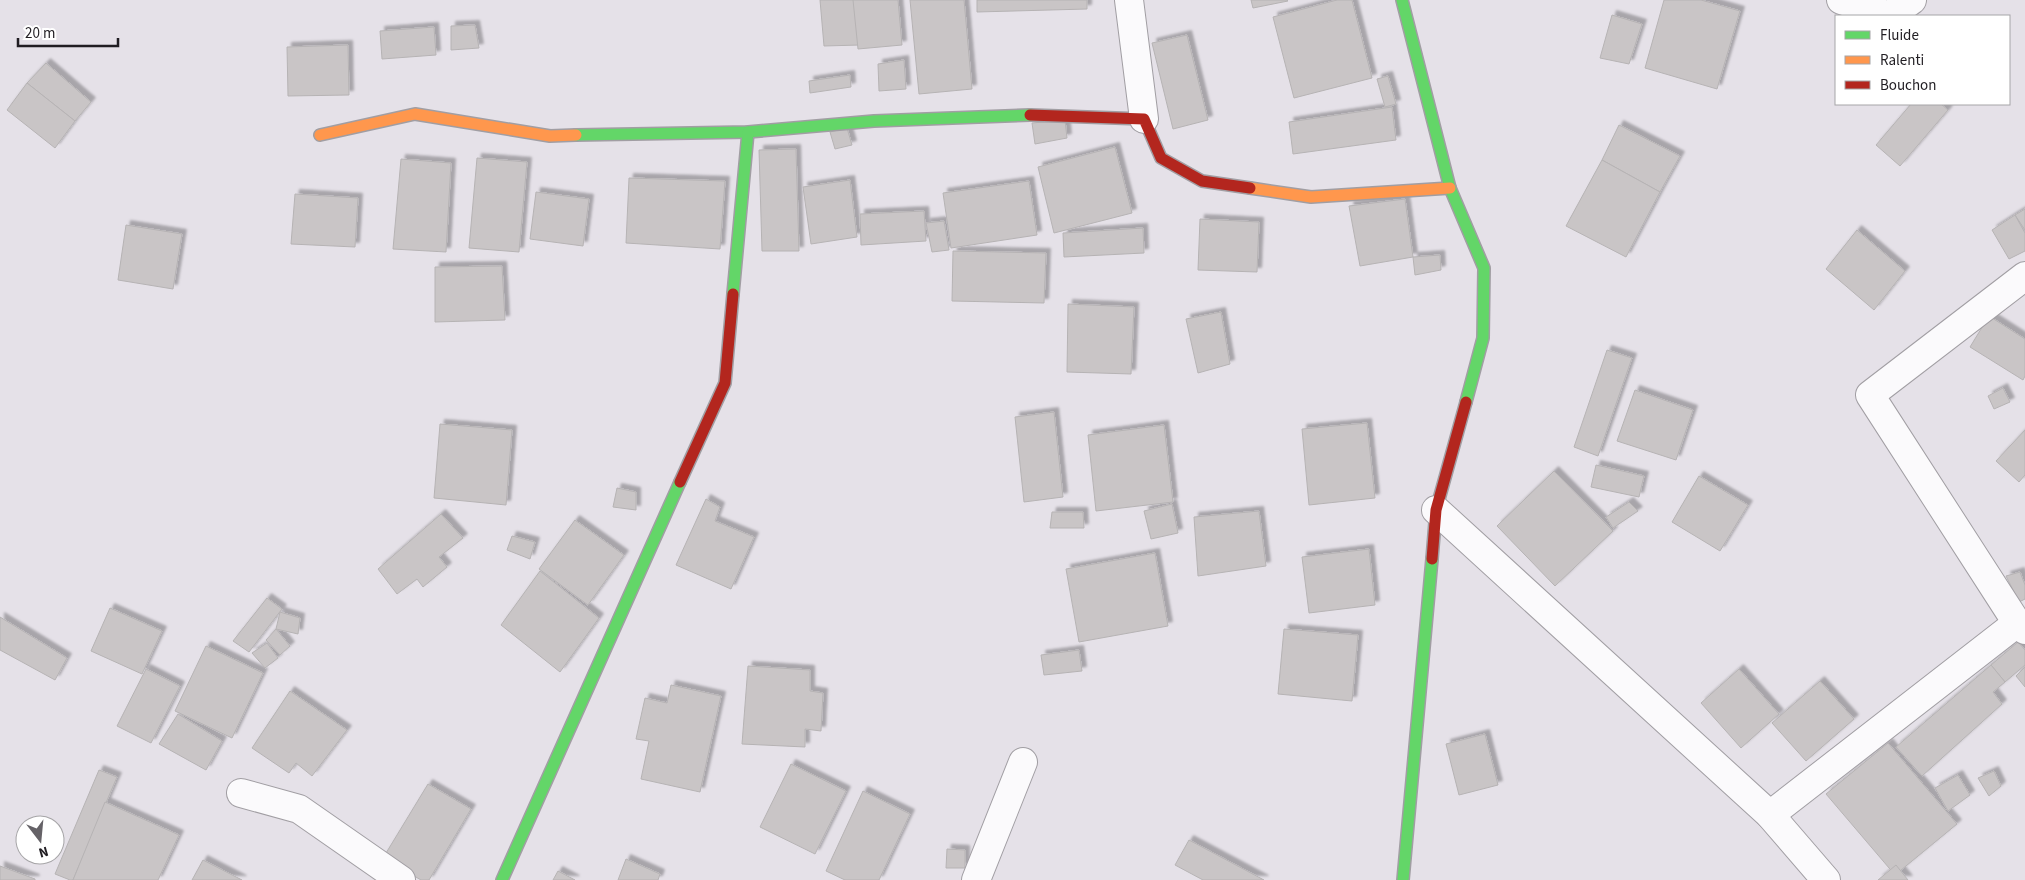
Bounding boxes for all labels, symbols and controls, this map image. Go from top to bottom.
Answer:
scale bar [18,15,118,47]
legend [1835,15,2010,105]
text: 20 m [25,23,55,44]
text: Fluide [1880,25,1919,46]
text: Ralenti [1880,50,1924,71]
text: Bouchon [1880,75,1936,96]
north arrow [15,815,65,865]
text: N [36,841,51,862]

